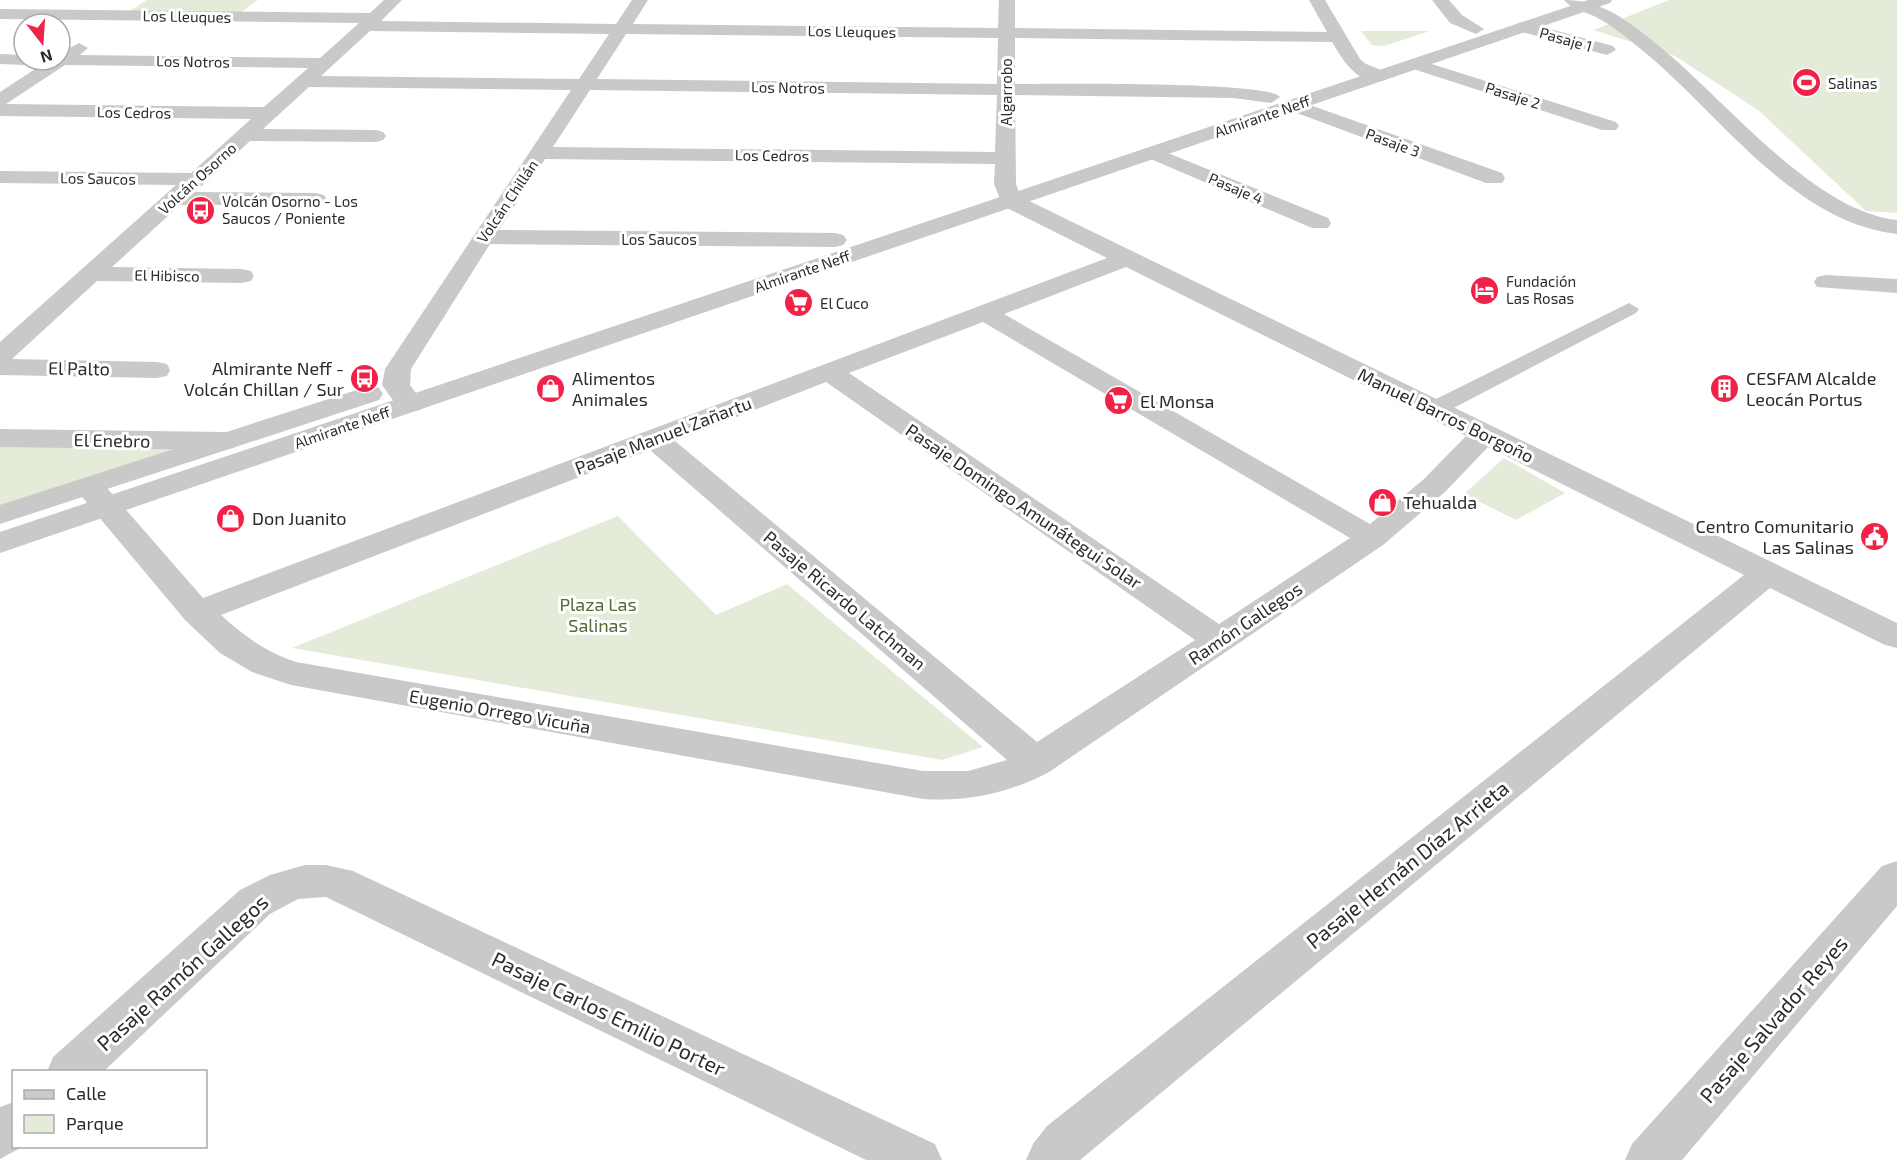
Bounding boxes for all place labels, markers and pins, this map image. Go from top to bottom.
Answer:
sports icon: Salinas [1791,67,1823,99]
place label: Salinas [1828,74,1877,92]
place label: Volcán Osorno - Los Saucos / Poniente [222,192,358,227]
bus stop icon: Volcán Osorno - Los Saucos / Poniente [185,194,217,226]
place label: Fundación Las Rosas [1506,272,1576,307]
hotel icon: Fundación Las Rosas [1469,274,1501,306]
supermarket icon: El Cuco [783,287,815,319]
place label: El Cuco [820,294,869,312]
place label: Almirante Neff - Volcán Chillan / Sur [184,357,344,400]
bus stop icon: Almirante Neff - Volcán Chillan / Sur [349,362,381,394]
place label: Alimentos Animales [572,367,655,410]
place label: CESFAM Alcalde Leocán Portus [1746,367,1876,410]
shop icon: Alimentos Animales [535,372,567,404]
building icon: CESFAM Alcalde Leocán Portus [1709,372,1741,404]
supermarket icon: El Monsa [1103,385,1135,417]
place label: El Monsa [1140,390,1214,412]
shop icon: Tehualda [1366,486,1398,518]
place label: Tehualda [1403,491,1477,513]
shop icon: Don Juanito [215,502,247,534]
place label: Don Juanito [252,507,347,529]
place label: Centro Comunitario Las Salinas [1695,515,1854,558]
public building icon: Centro Comunitario Las Salinas [1859,520,1891,552]

